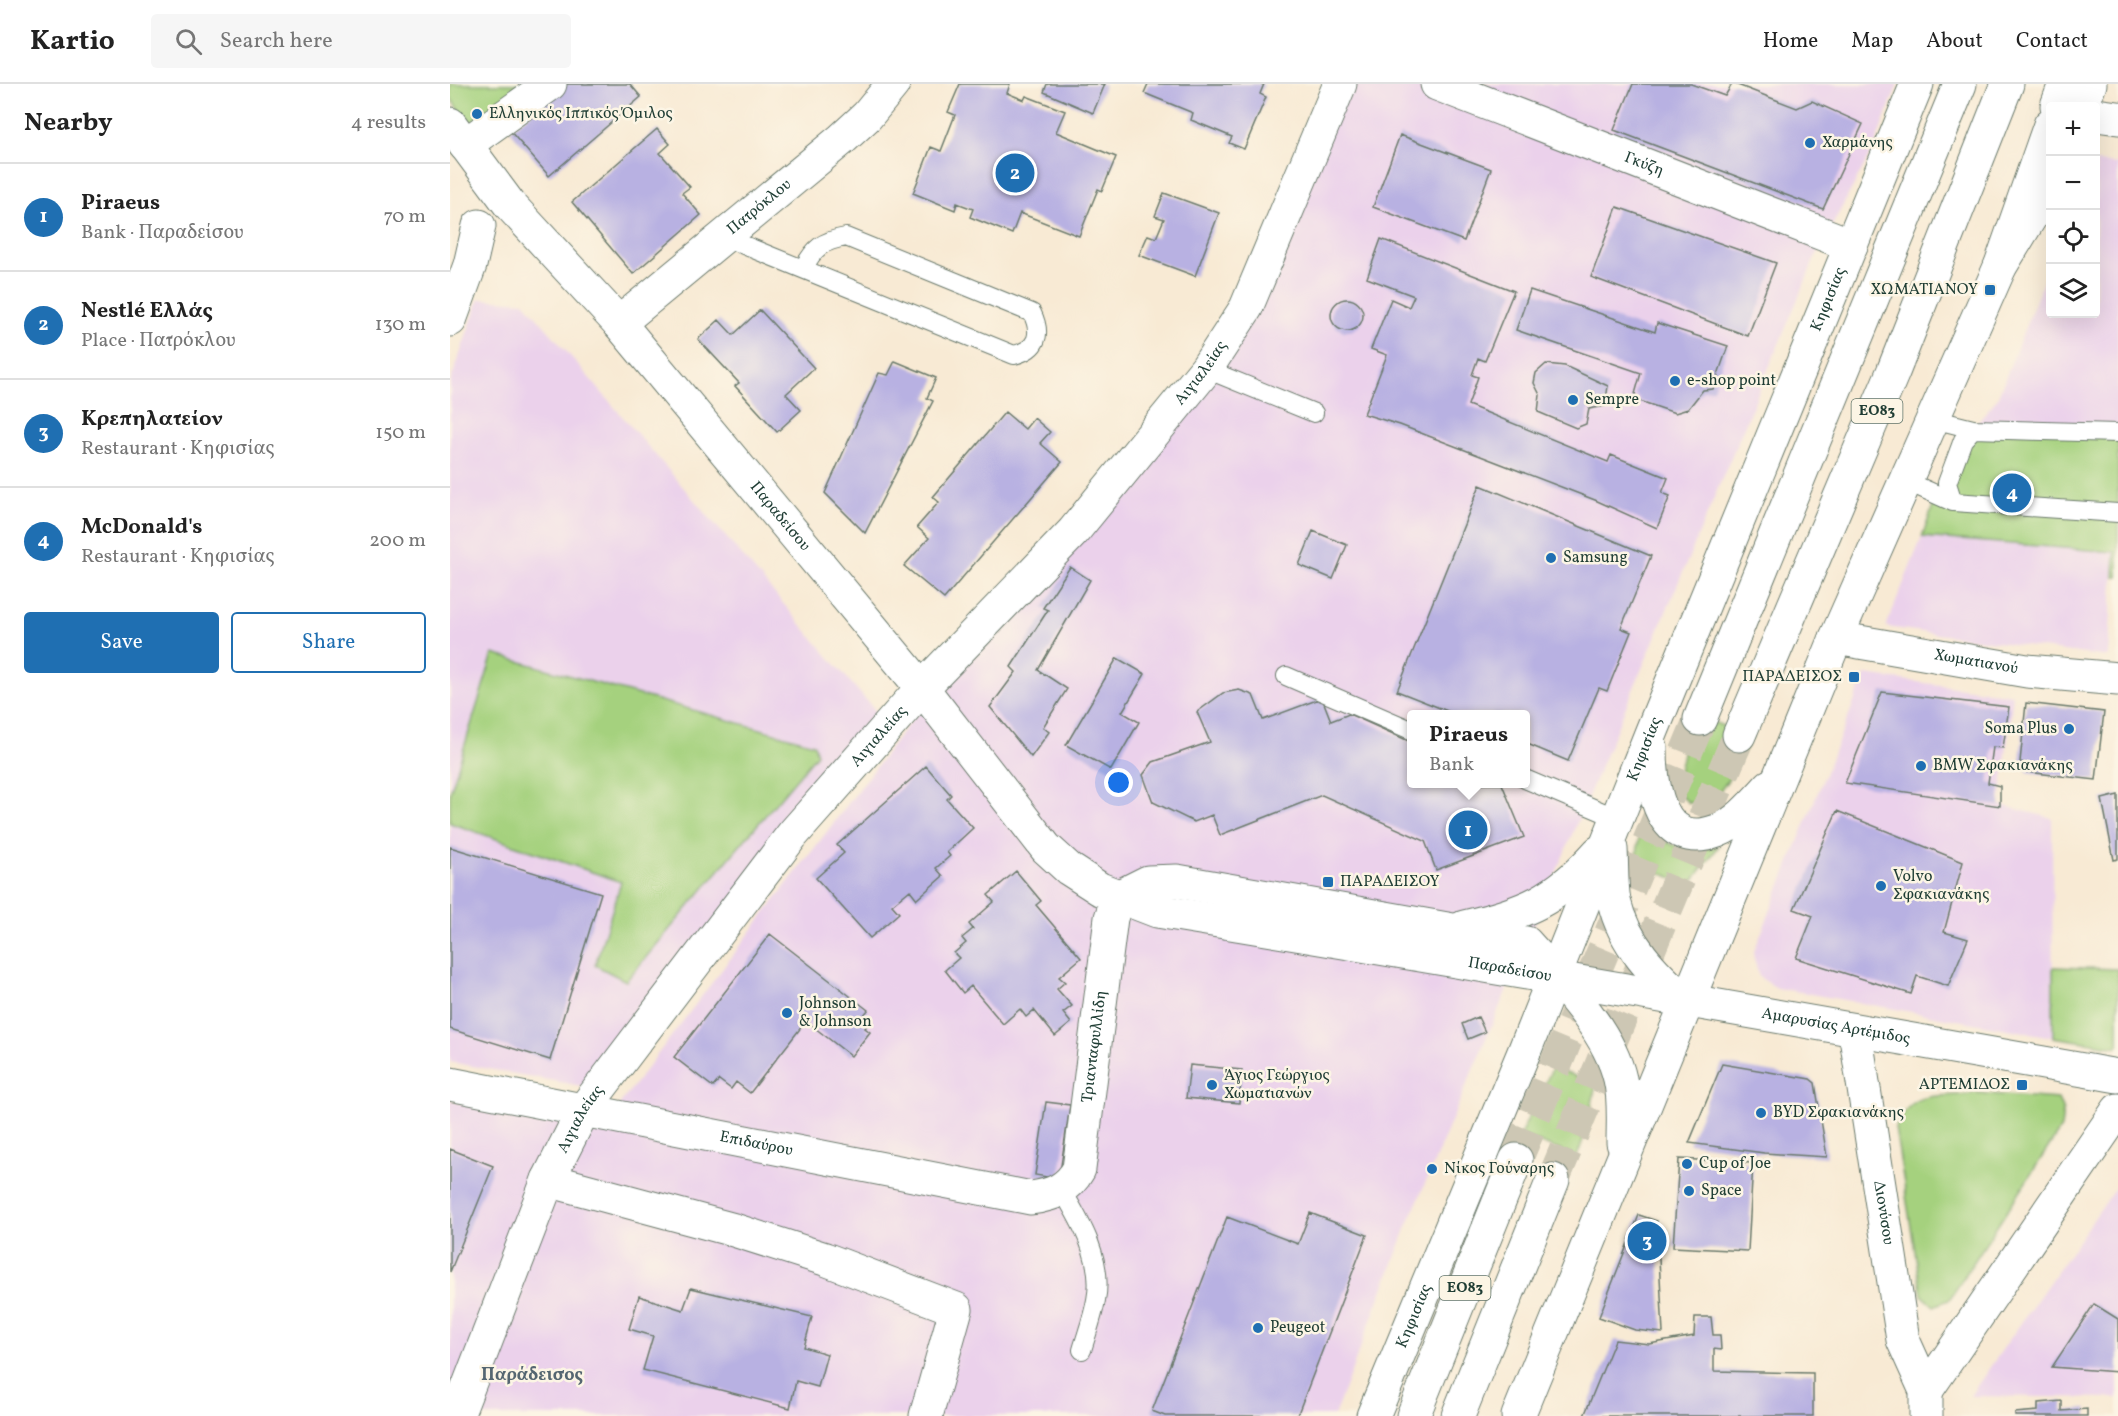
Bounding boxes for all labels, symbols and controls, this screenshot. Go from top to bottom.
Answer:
search box [151,14,571,68]
text: Kartio [30,22,115,61]
icon: search [172,25,205,58]
text: Search here [220,26,333,57]
text: Home [1763,27,1818,56]
text: Map [1851,27,1893,56]
text: About [1926,27,1983,56]
text: Contact [2016,27,2088,56]
map controls [2046,102,2100,318]
button: + [2046,102,2100,156]
place label: Ελληνικός Ιππικός Όμιλος [489,103,673,125]
text: Nearby [24,105,113,141]
marker: Ελληνικός Ιππικός Όμιλος [470,107,484,121]
text: 4 results [351,109,426,137]
place label: Χαρμάνης [1822,132,1893,154]
marker: Χαρμάνης [1803,136,1817,150]
street label: Γκύζη [1621,147,1667,182]
pin: 2 [996,150,1034,196]
button: − [2046,156,2100,210]
street label: Πατρόκλου [722,174,797,240]
text: Piraeus [81,188,160,219]
text: 1 [39,203,48,231]
text: 70 m [383,203,426,231]
button: locate [2046,210,2100,264]
text: Bank · Παραδείσου [81,219,244,247]
street label: Κηφισίας [1806,264,1852,335]
button: layers [2046,264,2100,318]
place label: ΧΩΜΑΤΙΑΝΟΥ [1870,279,1978,301]
marker: ΧΩΜΑΤΙΑΝΟΥ [1983,283,1997,297]
text: Nestlé Ελλάς [81,296,213,327]
text: 2 [38,311,49,339]
text: 130 m [375,311,426,339]
text: Place · Πατρόκλου [81,327,236,355]
street label: Αιγιαλείας [1170,337,1233,410]
place label: e-shop point [1687,370,1777,392]
marker: e-shop point [1668,374,1682,388]
place label: Sempre [1585,389,1639,411]
marker: Sempre [1566,393,1580,407]
road number: ΕΟ83 [1852,399,1902,423]
text: Κρεπηλατείον [81,404,222,435]
text: 3 [38,419,49,447]
text: 150 m [375,419,426,447]
text: Restaurant · Κηφισίας [81,435,274,463]
pin: 4 [1992,470,2032,516]
street label: Παραδείσου [744,477,815,556]
text: McDonald's [81,512,202,543]
text: 4 [37,527,50,555]
text: 200 m [369,527,426,555]
text: Restaurant · Κηφισίας [81,543,274,571]
place label: Samsung [1563,547,1628,569]
marker: Samsung [1544,551,1558,565]
button: Save [24,612,219,673]
button: Share [231,612,426,673]
street label: Χωματιανού [1932,644,2020,680]
place label: ΠΑΡΑΔΕΙΣΟΣ [1742,666,1842,688]
marker: ΠΑΡΑΔΕΙΣΟΣ [1847,670,1861,684]
street label: Αιγιαλείας [846,701,912,772]
popup [1407,710,1530,788]
street label: Κηφισίας [1622,714,1668,785]
place label: Soma Plus [1984,718,2057,740]
text: Piraeus [1429,720,1508,751]
marker: Soma Plus [2062,722,2076,736]
text: Bank [1429,751,1474,779]
place label: BMW Σφακιανάκης [1933,755,2073,777]
marker: BMW Σφακιανάκης [1914,759,1928,773]
your location [1104,768,1133,797]
pin: 1 [1448,808,1488,852]
place label: Volvo Σφακιανάκης [1893,866,1990,906]
place label: ΠΑΡΑΔΕΙΣΟΥ [1340,871,1440,893]
marker: ΠΑΡΑΔΕΙΣΟΥ [1321,875,1335,889]
marker: Volvo Σφακιανάκης [1874,879,1888,893]
street label: Παραδείσου [1466,952,1554,988]
street label: Τριανταφυλλίδη [1077,989,1113,1104]
place label: Johnson & Johnson [799,993,872,1033]
street label: Αμαρυσίας Αρτέμιδος [1760,1003,1912,1050]
marker: Johnson & Johnson [780,1006,794,1020]
place label: Άγιος Γεώργιος Χωματιανών [1224,1065,1330,1105]
place label: ΑΡΤΕΜΙΔΟΣ [1919,1074,2010,1096]
marker: Άγιος Γεώργιος Χωματιανών [1205,1078,1219,1092]
marker: ΑΡΤΕΜΙΔΟΣ [2015,1078,2029,1092]
street label: Αιγιαλείας [552,1081,609,1157]
place label: BYD Σφακιανάκης [1773,1102,1904,1124]
marker: BYD Σφακιανάκης [1754,1106,1768,1120]
street label: Επιδαύρου [718,1126,795,1162]
place label: Cup of Joe [1699,1153,1771,1175]
marker: Cup of Joe [1680,1157,1694,1171]
place label: Νίκος Γούναρης [1444,1158,1554,1180]
marker: Νίκος Γούναρης [1425,1162,1439,1176]
street label: Διονύσου [1867,1179,1899,1247]
place label: Space [1701,1180,1742,1202]
marker: Space [1682,1184,1696,1198]
pin: 3 [1628,1218,1666,1264]
road number: ΕΟ83 [1440,1276,1490,1300]
street label: Κηφισίας [1391,1281,1438,1352]
place label: Peugeot [1270,1317,1326,1339]
marker: Peugeot [1251,1321,1265,1335]
district label: Παράδεισος [481,1363,583,1388]

